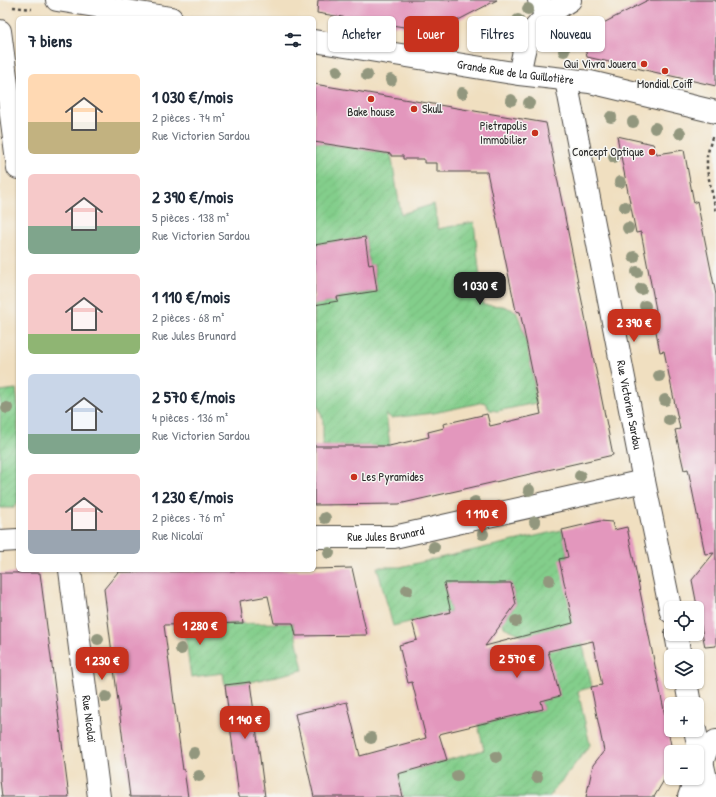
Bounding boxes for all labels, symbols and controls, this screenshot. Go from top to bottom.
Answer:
chip: Acheter [328,16,396,52]
chip: Louer [404,16,459,52]
chip: Filtres [467,16,528,52]
chip: Nouveau [536,16,605,52]
text: 7 biens [28,29,72,52]
icon: filters [282,29,304,51]
street label: Grande Rue de la Guillotière [456,55,575,88]
place label: Qui Vivra Jouera [563,55,636,72]
marker: Qui Vivra Jouera [639,59,649,69]
marker: Mondial Coiff [660,66,670,76]
place label: Mondial Coiff [637,75,694,92]
text: 1 030 €/mois [152,85,233,108]
icon: home [60,90,108,138]
marker: Bake house [366,94,376,104]
place label: Skull [422,100,443,117]
place label: Bake house [347,103,395,120]
marker: Skull [409,104,419,114]
text: 2 pièces · 74 m² [152,108,225,126]
place label: Pietrapolis Immobilier [480,117,527,148]
text: Rue Victorien Sardou [152,126,250,144]
marker: Pietrapolis Immobilier [530,128,540,138]
place label: Concept Optique [572,143,644,160]
marker: Concept Optique [647,147,657,157]
text: 2 390 €/mois [152,185,233,208]
icon: home [60,190,108,238]
text: 5 pièces · 138 m² [152,208,229,226]
text: Rue Victorien Sardou [152,226,250,244]
pin: 1 030 € [443,272,517,306]
text: 1 030 € [463,276,497,294]
text: 1 110 €/mois [152,285,230,308]
icon: home [60,290,108,338]
text: 2 pièces · 68 m² [152,308,224,326]
pin: 2 390 € [597,309,671,343]
text: 2 390 € [617,313,651,331]
text: Rue Jules Brunard [152,326,236,344]
street label: Rue Victorien Sardou [613,359,647,451]
text: 2 570 €/mois [152,385,235,408]
icon: home [60,390,108,438]
text: 4 pièces · 136 m² [152,408,228,426]
text: Rue Victorien Sardou [152,426,250,444]
place label: Les Pyramides [362,468,424,485]
marker: Les Pyramides [349,472,359,482]
text: 1 230 €/mois [152,485,233,508]
icon: home [60,490,108,538]
pin: 1 110 € [445,500,519,534]
text: 1 110 € [466,504,498,522]
text: 2 pièces · 76 m² [152,508,225,526]
street label: Rue Jules Brunard [347,521,426,545]
text: Rue Nicolaï [152,526,203,544]
map controls [664,601,704,785]
button: locate [664,601,704,641]
pin: 1 280 € [163,612,237,646]
text: 1 280 € [183,616,217,634]
pin: 2 570 € [480,645,554,679]
pin: 1 230 € [65,647,139,681]
text: 2 570 € [499,649,535,667]
button: layers [664,649,704,689]
text: 1 230 € [85,651,119,669]
street label: Rue Nicolaï [78,694,101,743]
button: + [664,697,704,737]
pin: 1 140 € [208,706,282,740]
text: 1 140 € [229,710,261,728]
button: − [664,745,704,785]

